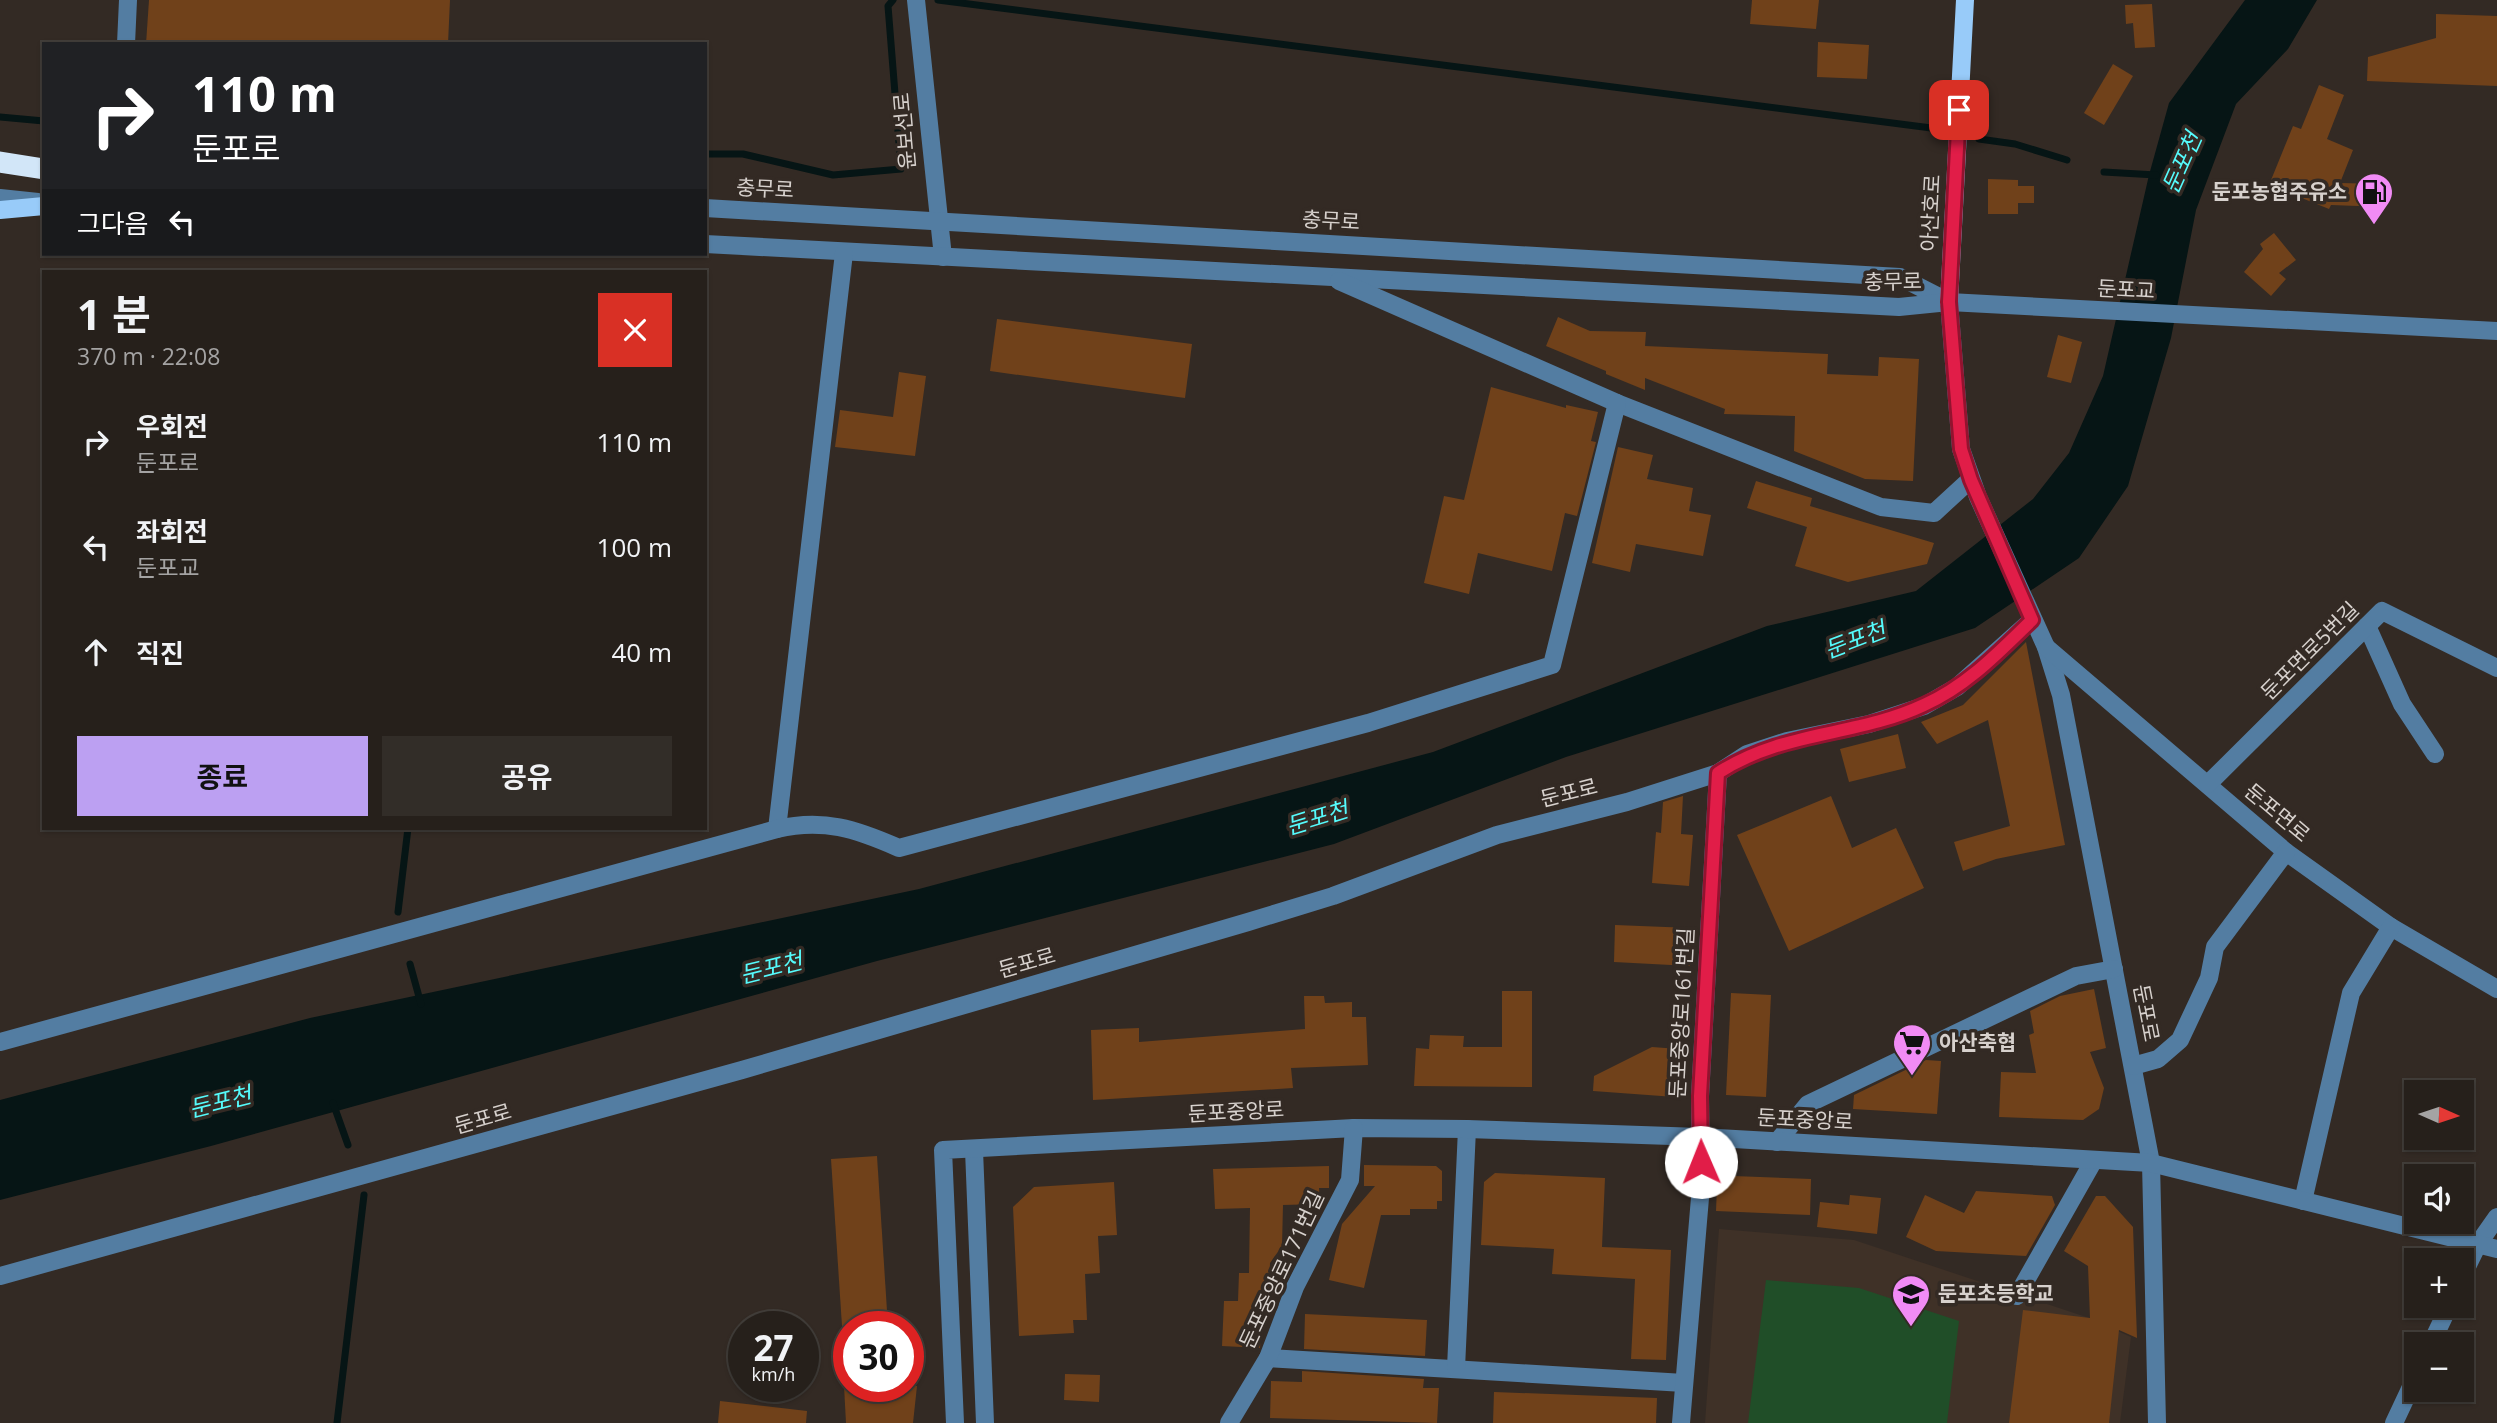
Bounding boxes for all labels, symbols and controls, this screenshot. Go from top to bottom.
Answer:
text: 110 m [192,60,337,126]
icon: right [77,70,168,161]
pin [1929,80,1989,140]
street label: 윤보선로 [887,91,921,171]
icon: arrive [1940,91,1978,129]
water label: 둔포천 [2154,124,2210,198]
text: 둔포로 [192,126,280,169]
fuel station icon: 둔포농협주유소 [2353,171,2395,226]
street label: 충무로 [735,173,795,203]
street label: 아산호로 [1914,174,1946,252]
place label: 둔포농협주유소 [2212,177,2347,205]
icon: left [163,203,201,241]
text: 그다음 [77,205,149,241]
street label: 충무로 [1301,205,1361,235]
street label: 충무로 [1864,266,1922,296]
street label: 둔포교 [2096,274,2156,304]
text: 1 분 [77,285,151,342]
button: close [598,293,672,367]
text: 370 m · 22:08 [77,340,220,372]
text: 우회전 [136,408,208,444]
icon: right [77,423,115,461]
text: 110 m [597,424,672,460]
text: 둔포로 [136,446,199,478]
text: 좌회전 [136,513,208,549]
icon: left [77,528,115,566]
text: 100 m [597,529,672,565]
text: 둔포교 [136,551,199,583]
street label: 둔포면로5번길 [2254,595,2364,705]
water label: 둔포천 [1819,612,1893,665]
icon: ahead [77,633,115,671]
text: 40 m [611,634,672,670]
text: 직진 [136,635,184,671]
button: 종료 [77,736,368,816]
button: 공유 [382,736,672,816]
street label: 둔포로 [1537,771,1600,813]
street label: 둔포면로 [2239,777,2316,848]
water label: 둔포천 [1282,792,1354,842]
street label: 둔포중앙로161번길 [1663,927,1699,1099]
street label: 둔포로 [995,941,1058,983]
water label: 둔포천 [736,943,808,990]
street label: 둔포로 [2128,982,2166,1044]
supermarket icon: 아산축협 [1891,1022,1933,1077]
place label: 아산축협 [1939,1028,2016,1056]
water label: 둔포천 [185,1077,257,1124]
north arrow [2404,1080,2474,1150]
map controls [2404,1080,2474,1402]
street label: 둔포중앙로 [1187,1094,1285,1128]
street label: 둔포로 [451,1097,514,1139]
street label: 둔포중앙로 [1756,1102,1854,1136]
position arrow [1664,1125,1738,1199]
button: sound [2404,1164,2474,1234]
street label: 둔포중앙로171번길 [1232,1186,1330,1353]
button: + [2404,1248,2474,1318]
school or university icon: 둔포초등학교 [1890,1273,1932,1328]
place label: 둔포초등학교 [1938,1279,2054,1307]
speed limit sign: 30 [833,1311,924,1402]
text: 27 [753,1324,794,1371]
button: − [2404,1332,2474,1402]
text: km/h [752,1362,795,1386]

